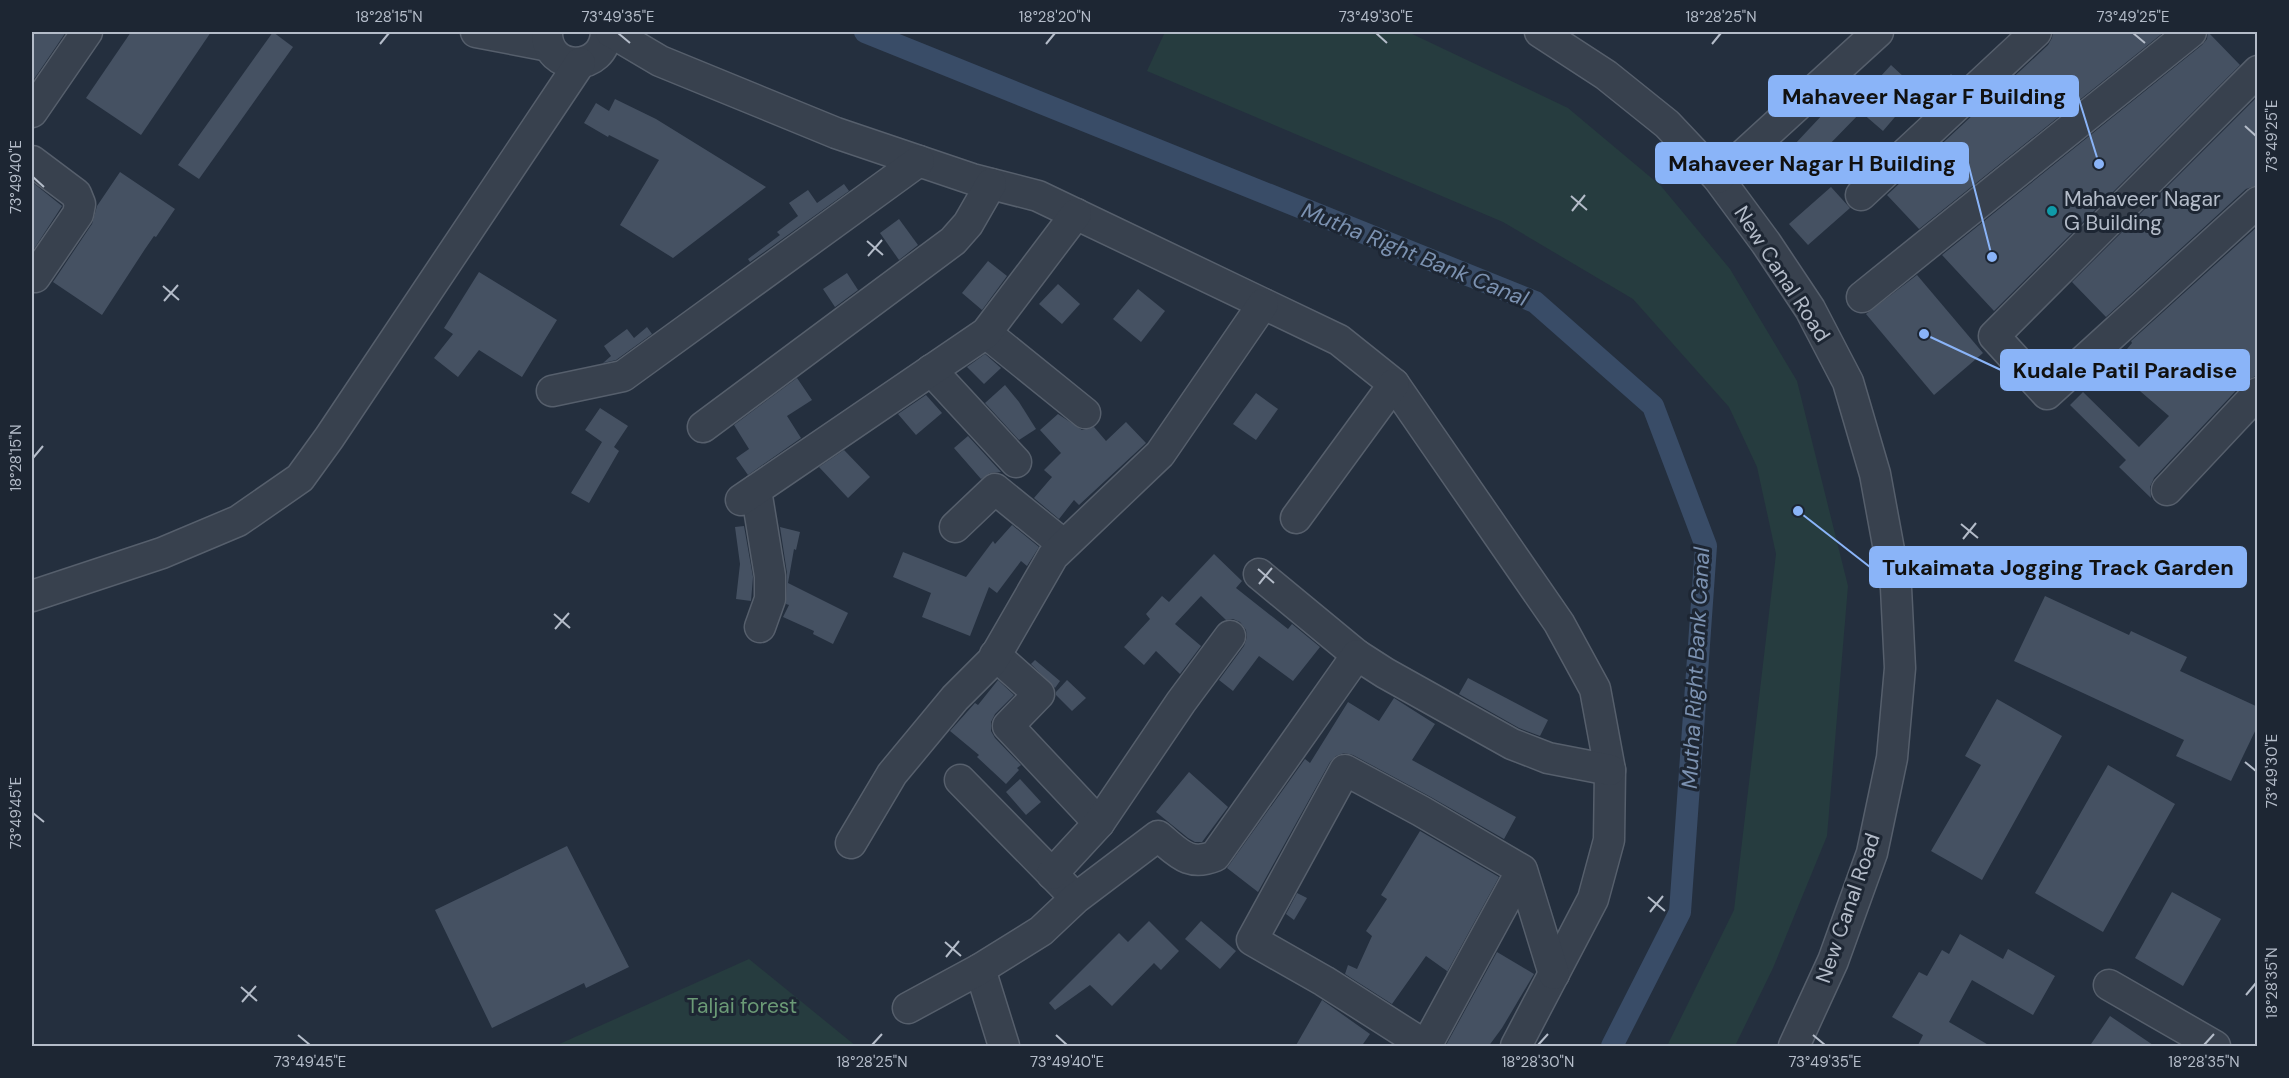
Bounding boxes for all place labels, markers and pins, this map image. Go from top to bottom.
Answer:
callout: Mahaveer Nagar F Building [1769,76,2078,116]
callout: Mahaveer Nagar H Building [1656,143,1968,183]
place label: Mahaveer Nagar G Building [2064,185,2221,237]
marker: Mahaveer Nagar G Building [2045,204,2059,218]
callout: Kudale Patil Paradise [2001,350,2249,390]
callout: Tukaimata Jogging Track Garden [1870,547,2246,587]

